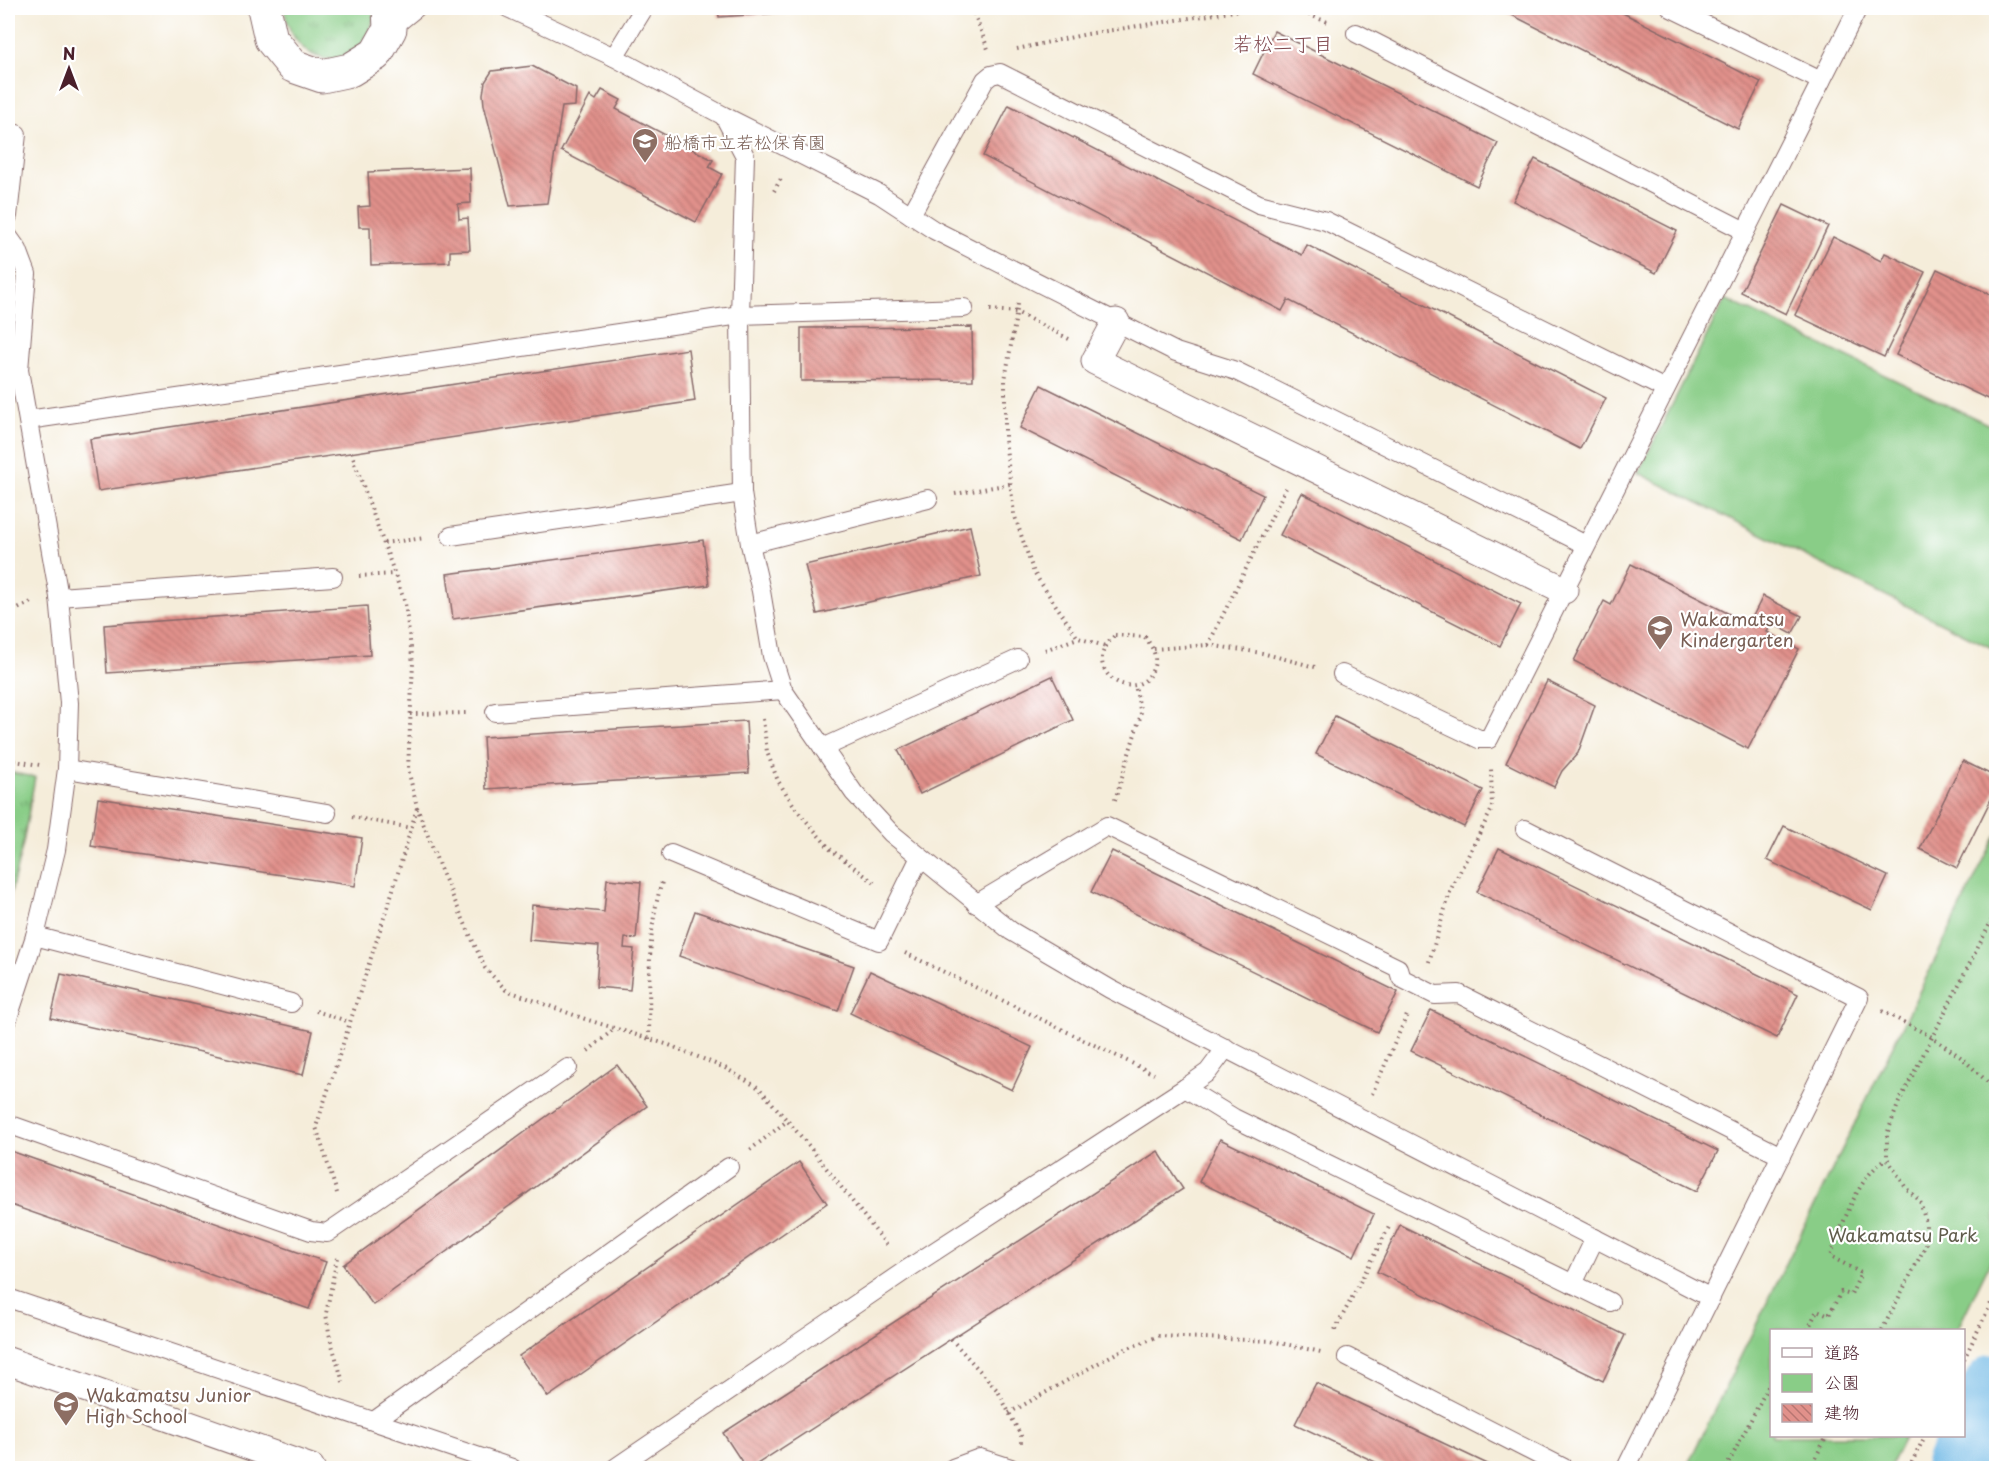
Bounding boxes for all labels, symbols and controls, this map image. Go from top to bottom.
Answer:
district label: 若松二丁目 [1233,28,1333,58]
north arrow [39,39,99,99]
text: N [63,41,75,65]
school or university icon: 船橋市立若松保育園 [630,126,660,164]
place label: 船橋市立若松保育園 [664,128,826,155]
place label: Wakamatsu Kindergarten [1680,605,1794,653]
school or university icon: Wakamatsu Kindergarten [1645,613,1675,651]
park label: Wakamatsu Park [1828,1221,1978,1248]
legend [1770,1329,1965,1437]
text: 道路 [1824,1338,1860,1365]
text: 公園 [1824,1368,1860,1395]
place label: Wakamatsu Junior High School [86,1381,252,1429]
school or university icon: Wakamatsu Junior High School [51,1389,81,1427]
text: 建物 [1824,1398,1860,1425]

